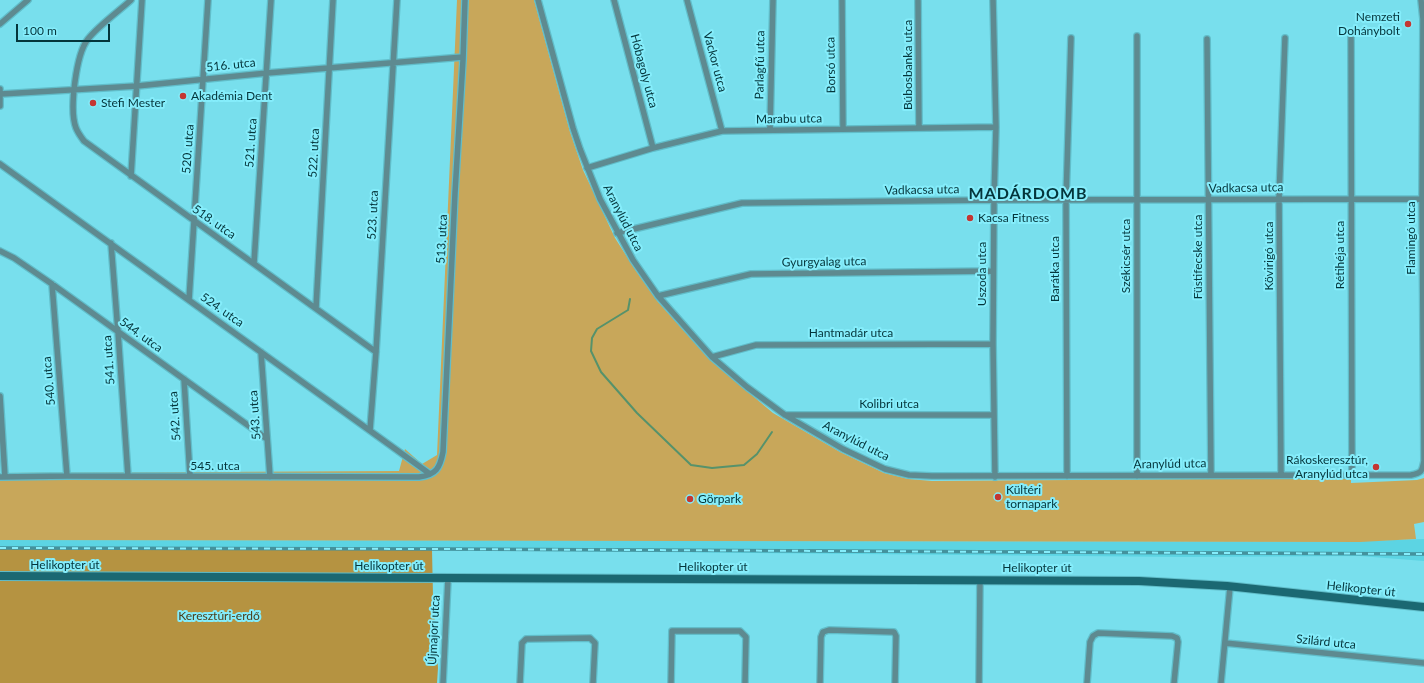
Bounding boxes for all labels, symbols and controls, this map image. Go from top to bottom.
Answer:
place label: Nemzeti Dohánybolt [1338,10,1400,38]
scale bar [18,16,112,42]
marker: Nemzeti Dohánybolt [1403,19,1413,29]
street label: Búbosbanka utca [901,20,915,110]
text: 100 m [23,23,57,38]
street label: Vackor utca [700,30,730,94]
street label: Parlagfű utca [752,30,768,100]
street label: Hóbagoly utca [627,32,661,110]
street label: Borsó utca [823,37,839,93]
street label: 516. utca [206,55,256,75]
place label: Akadémia Dent [191,89,272,103]
marker: Akadémia Dent [178,91,188,101]
place label: Stefi Mester [101,96,165,110]
marker: Stefi Mester [88,98,98,108]
street label: Marabu utca [756,111,822,127]
street label: 521. utca [242,118,260,168]
street label: 520. utca [179,124,197,174]
street label: 522. utca [306,128,322,178]
street label: Vadkacsa utca [1209,180,1283,196]
street label: Aranylúd utca [600,182,646,254]
street label: Vadkacsa utca [885,182,959,198]
district label: MADÁRDOMB [968,184,1088,204]
street label: 523. utca [365,190,381,240]
street label: Flamingó utca [1404,201,1418,275]
street label: 518. utca [190,202,238,242]
place label: Kacsa Fitness [978,211,1049,225]
marker: Kacsa Fitness [965,213,975,223]
street label: 513. utca [434,214,450,264]
street label: Füstifecske utca [1191,215,1205,299]
street label: Székicsér utca [1119,219,1133,293]
street label: Kövirigó utca [1262,221,1276,291]
street label: Rétihéja utca [1333,221,1347,289]
street label: Barátka utca [1048,236,1062,302]
street label: Uszoda utca [975,242,989,306]
street label: Gyurgyalag utca [782,254,866,270]
street label: 524. utca [198,290,246,330]
street label: 544. utca [117,315,165,355]
street label: Hantmadár utca [809,326,893,340]
street label: 541. utca [100,335,118,385]
street label: 540. utca [40,356,58,406]
street label: 543. utca [246,390,264,440]
street label: 542. utca [166,391,184,441]
street label: Kolibri utca [859,397,919,411]
street label: Aranylúd utca [820,418,892,464]
place label: Rákoskeresztúr, Aranylúd utca [1286,453,1368,481]
street label: Aranylúd utca [1133,456,1207,472]
street label: 545. utca [190,459,240,473]
marker: Rákoskeresztúr, Aranylúd utca [1371,462,1381,472]
place label: Kültéri tornapark [1006,483,1057,511]
place label: Görpark [698,492,741,506]
marker: Kültéri tornapark [993,492,1003,502]
marker: Görpark [685,494,695,504]
street label: Helikopter út [30,558,100,572]
street label: Helikopter út [354,559,424,573]
street label: Helikopter út [678,560,748,574]
street label: Helikopter út [1002,561,1072,575]
street label: Helikopter út [1326,578,1396,600]
street label: Újmajori utca [425,595,443,665]
park label: Keresztúri-erdő [178,609,260,623]
street label: Szilárd utca [1295,632,1357,652]

